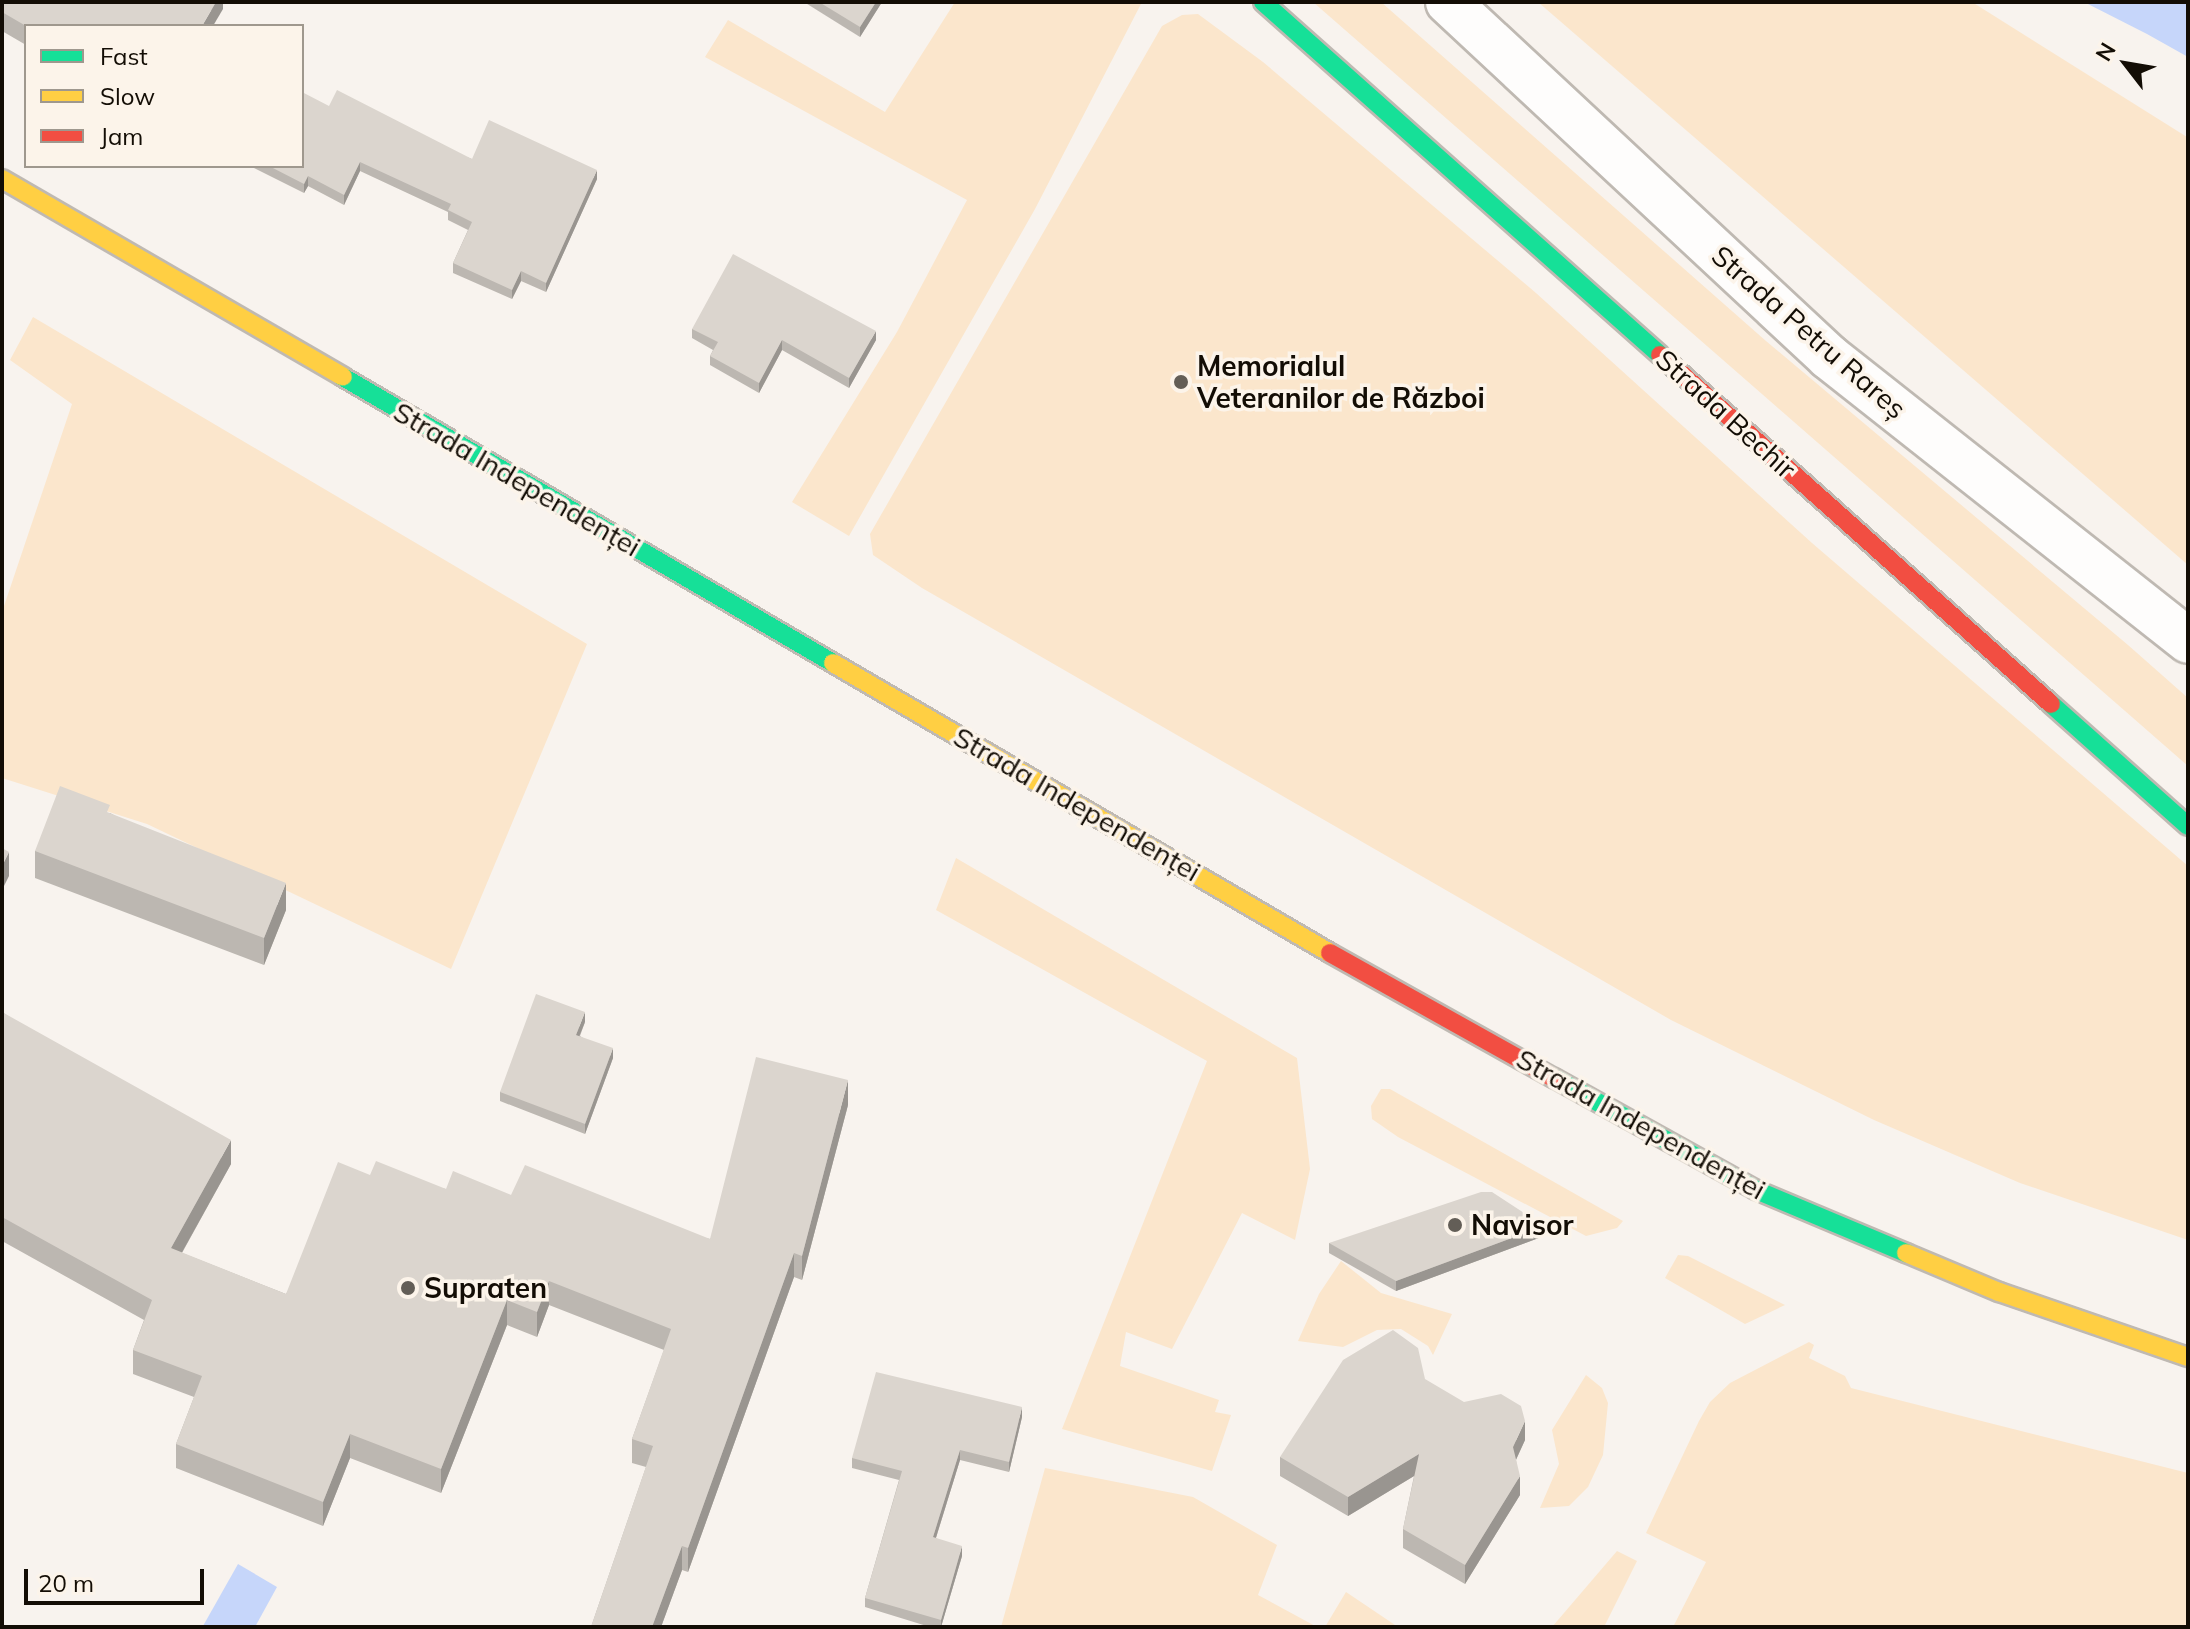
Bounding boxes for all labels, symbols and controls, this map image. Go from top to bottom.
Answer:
legend [24,24,304,168]
north arrow [2086,24,2166,104]
text: N [2089,37,2122,66]
text: Fast [100,41,148,71]
text: Slow [100,81,155,111]
text: Jam [100,121,143,151]
street label: Strada Petru Rareș [1705,238,1913,426]
street label: Strada Bechir [1649,343,1803,485]
place label: Memorialul Veteranilor de Război [1197,349,1485,415]
marker: Memorialul Veteranilor de Război [1172,373,1190,391]
street label: Strada Independenței [388,395,646,563]
street label: Strada Independenței [948,720,1206,888]
street label: Strada Independenței [1511,1042,1771,1206]
place label: Navisor [1471,1208,1574,1242]
marker: Navisor [1446,1216,1464,1234]
place label: Supraten [424,1271,547,1305]
marker: Supraten [399,1279,417,1297]
scale bar [28,1553,208,1603]
text: 20 m [38,1568,94,1598]

